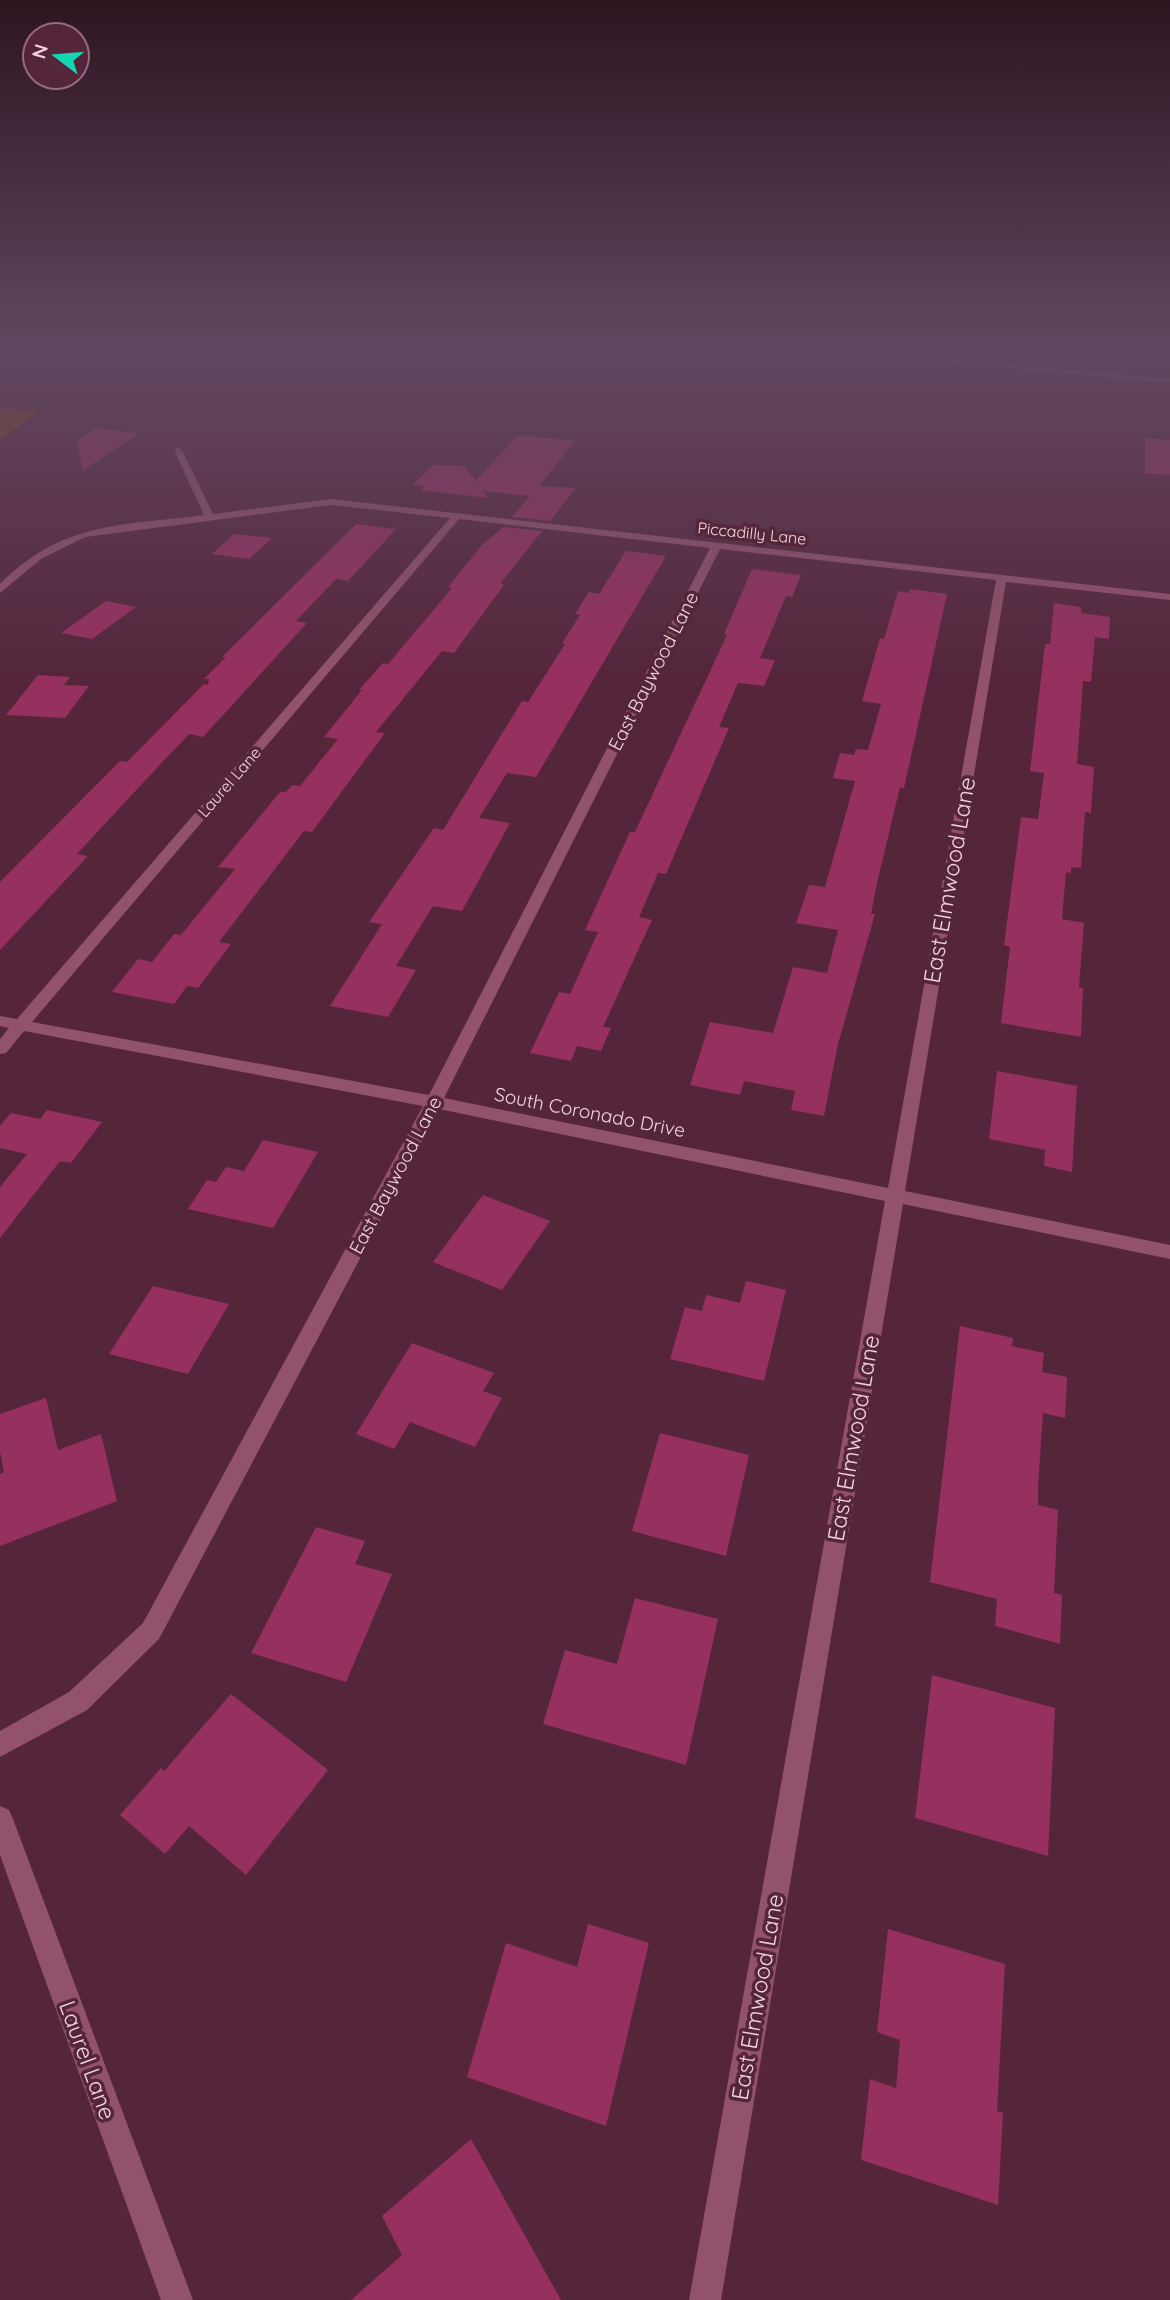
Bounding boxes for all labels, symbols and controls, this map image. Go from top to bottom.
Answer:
north arrow [21,21,91,91]
text: N [26,41,53,61]
street label: Piccadilly Lane [697,517,807,549]
street label: East Baywood Lane [603,588,703,754]
street label: Laurel Lane [193,743,265,821]
street label: East Elmwood Lane [917,775,981,985]
street label: South Coronado Drive [492,1082,688,1142]
street label: East Baywood Lane [343,1092,447,1258]
street label: East Elmwood Lane [821,1333,885,1543]
street label: East Elmwood Lane [725,1892,789,2102]
street label: Laurel Lane [53,1997,123,2123]

